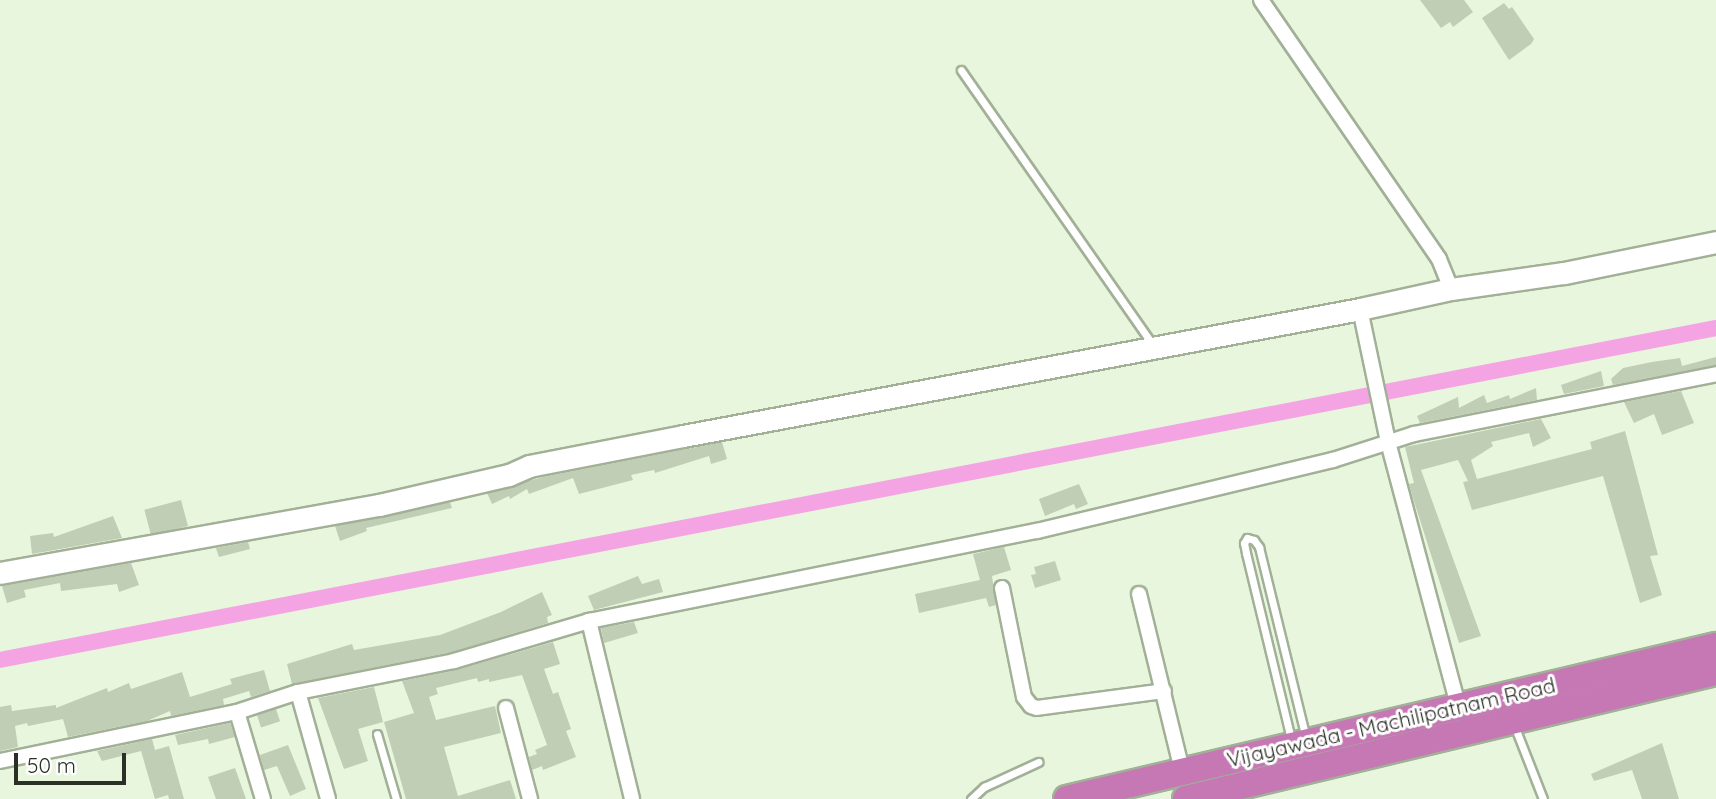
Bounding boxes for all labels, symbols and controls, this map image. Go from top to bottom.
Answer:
street label: Vijayawada - Machilipatnam Road [1224,672,1558,772]
scale bar [18,740,130,784]
text: 50 m [27,752,76,778]

